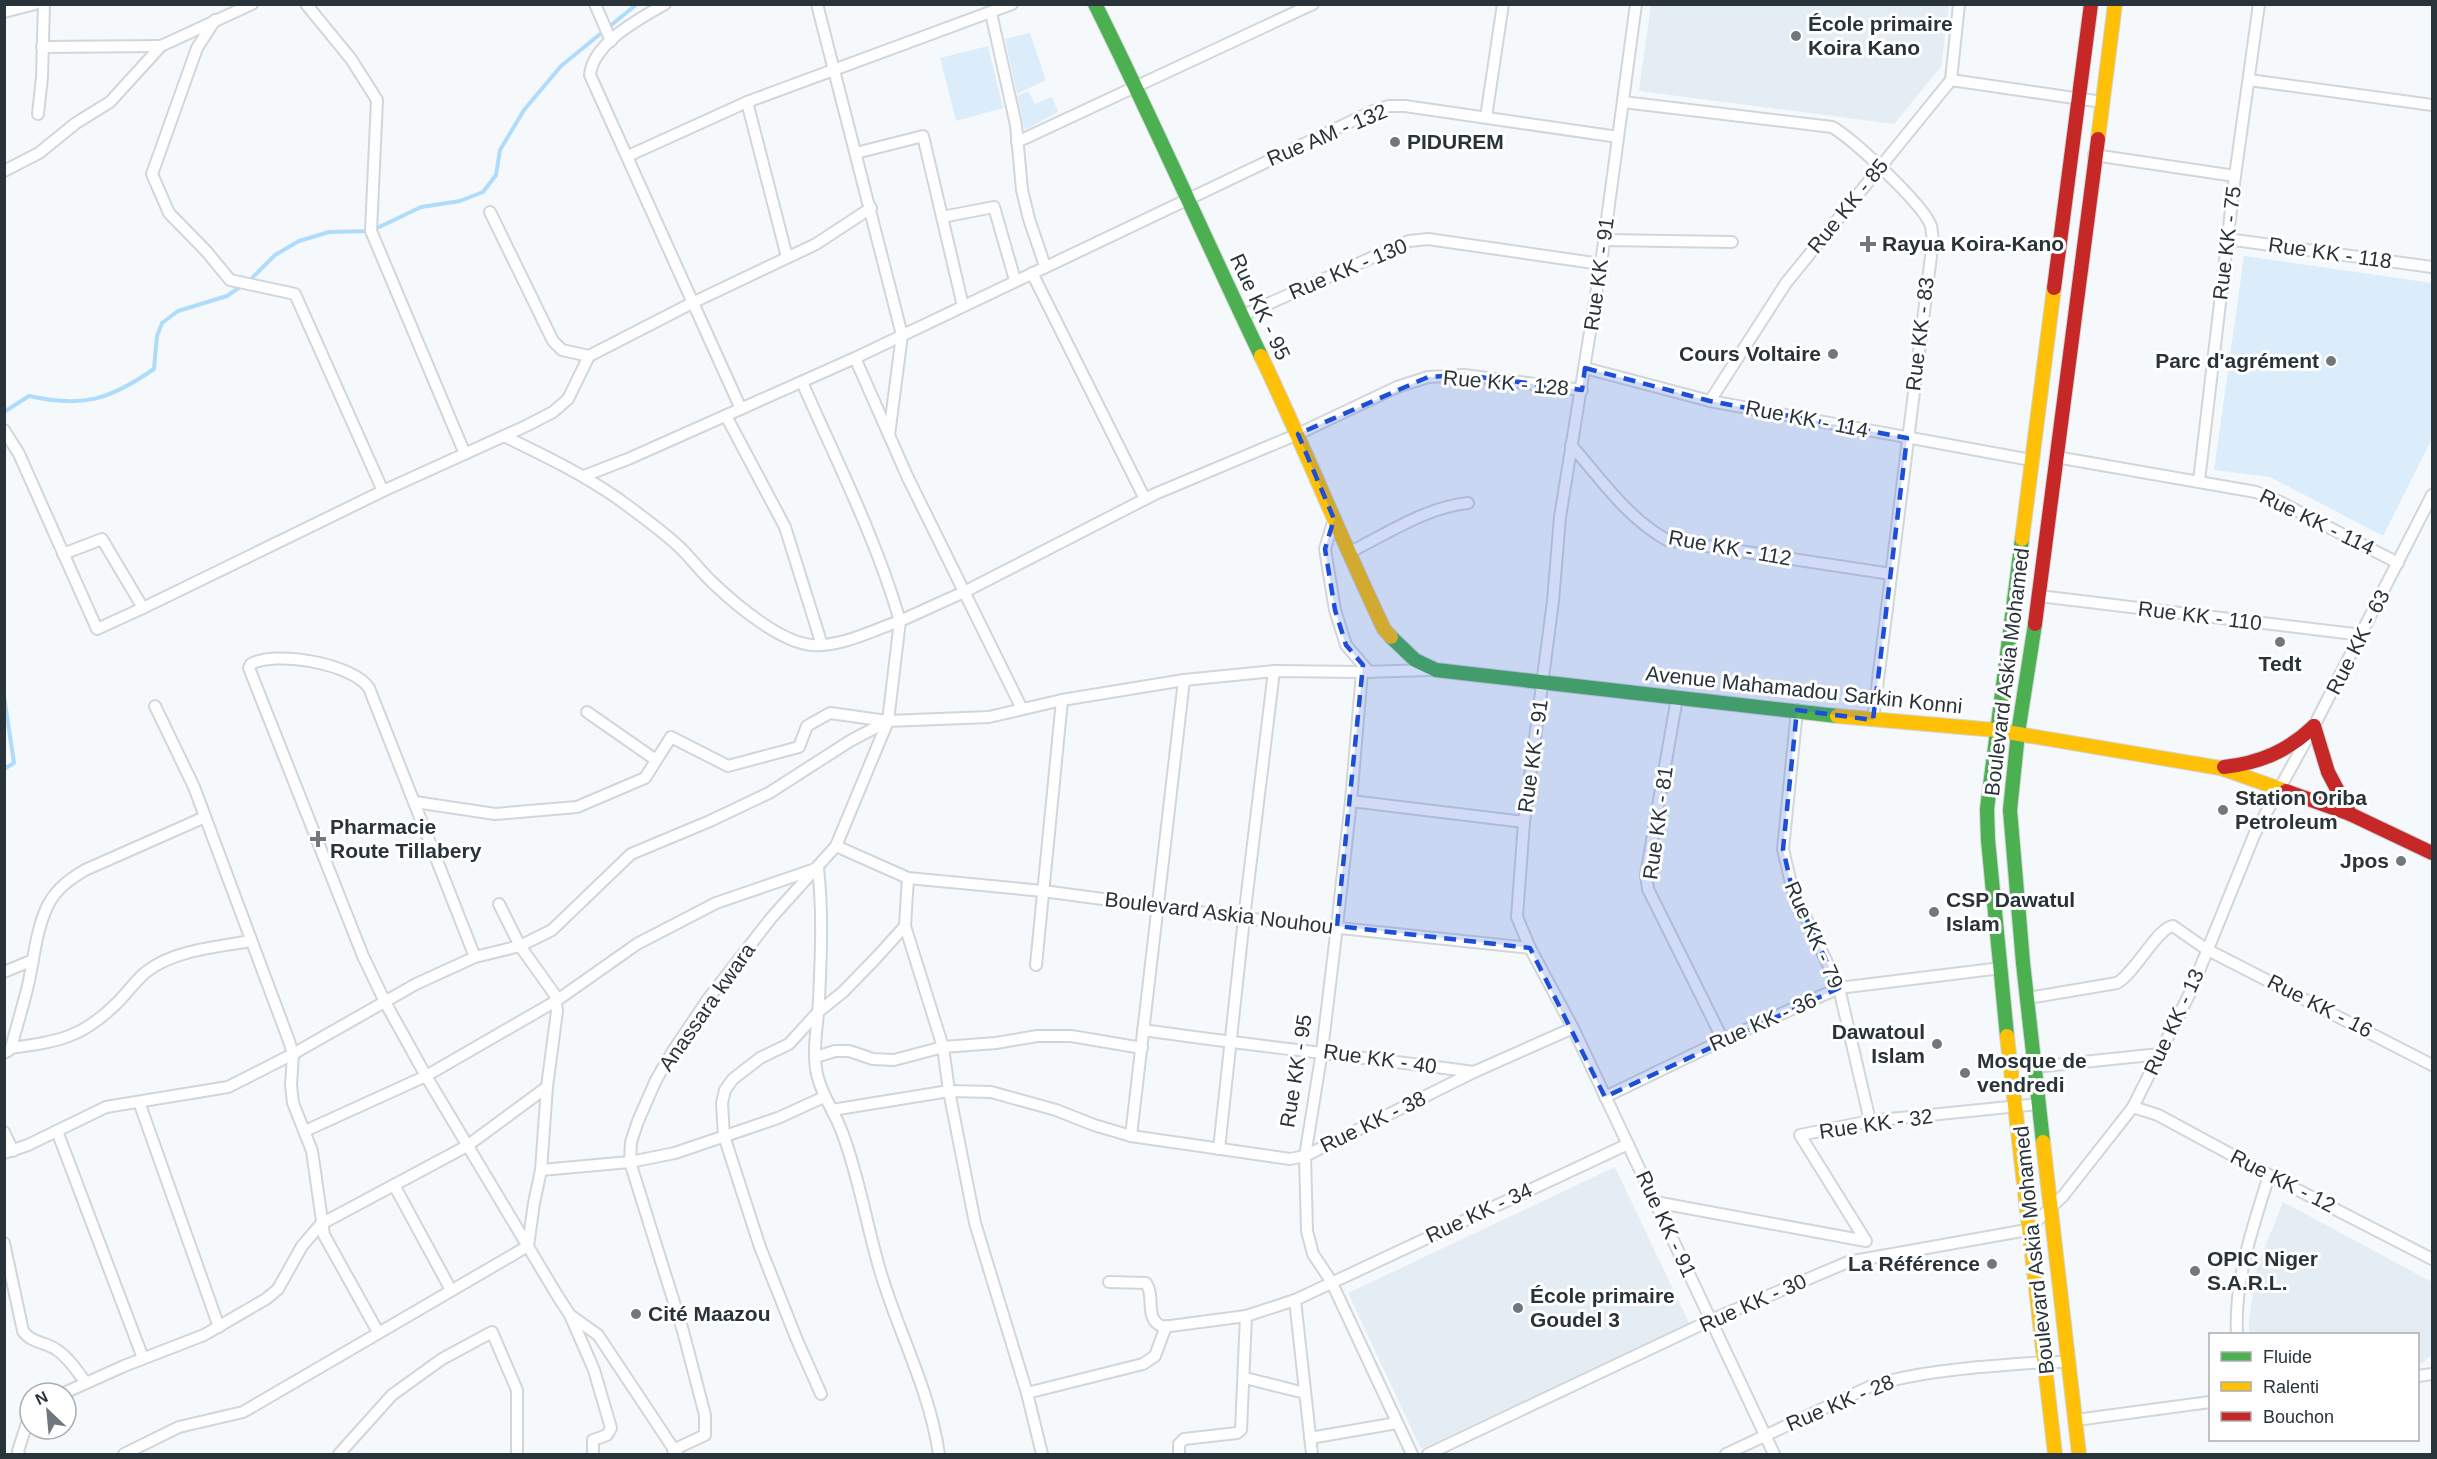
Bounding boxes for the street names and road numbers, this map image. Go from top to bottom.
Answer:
street label: Rue AM - 132 [1263,99,1390,170]
street label: Rue KK - 85 [1803,154,1893,257]
street label: Rue KK - 75 [2208,185,2245,301]
street label: Rue KK - 91 [1579,216,1618,332]
street label: Rue KK - 118 [2267,232,2393,273]
street label: Rue KK - 130 [1285,233,1410,304]
street label: Rue KK - 95 [1226,250,1295,363]
street label: Rue KK - 83 [1901,276,1938,392]
street label: Rue KK - 128 [1442,366,1570,399]
street label: Rue KK - 114 [1744,395,1871,442]
street label: Rue KK - 114 [2256,484,2379,559]
street label: Rue KK - 112 [1667,525,1793,570]
street label: Boulevard Askia Mohamed [1980,547,2033,797]
street label: Rue KK - 63 [2321,586,2394,698]
street label: Rue KK - 110 [2137,597,2263,635]
street label: Avenue Mahamadou Sarkin Konni [1645,661,1964,718]
street label: Rue KK - 91 [1513,698,1552,814]
street label: Rue KK - 81 [1638,765,1677,881]
street label: Rue KK - 79 [1781,878,1848,992]
street label: Boulevard Askia Nouhou [1104,887,1335,938]
street label: Anassara kwara [654,938,759,1075]
street label: Rue KK - 13 [2139,965,2208,1078]
street label: Rue KK - 16 [2264,969,2376,1042]
street label: Rue KK - 36 [1706,988,1820,1055]
street label: Rue KK - 95 [1275,1013,1316,1129]
street label: Rue KK - 40 [1322,1039,1438,1078]
street label: Rue KK - 38 [1316,1086,1429,1157]
street label: Rue KK - 32 [1818,1104,1934,1143]
street label: Boulevard Askia Mohamed [2009,1125,2058,1375]
street label: Rue KK - 12 [2227,1144,2339,1217]
street label: Rue KK - 91 [1632,1167,1701,1280]
street label: Rue KK - 34 [1422,1178,1536,1247]
street label: Rue KK - 30 [1696,1269,1810,1336]
street label: Rue KK - 28 [1783,1370,1897,1435]

